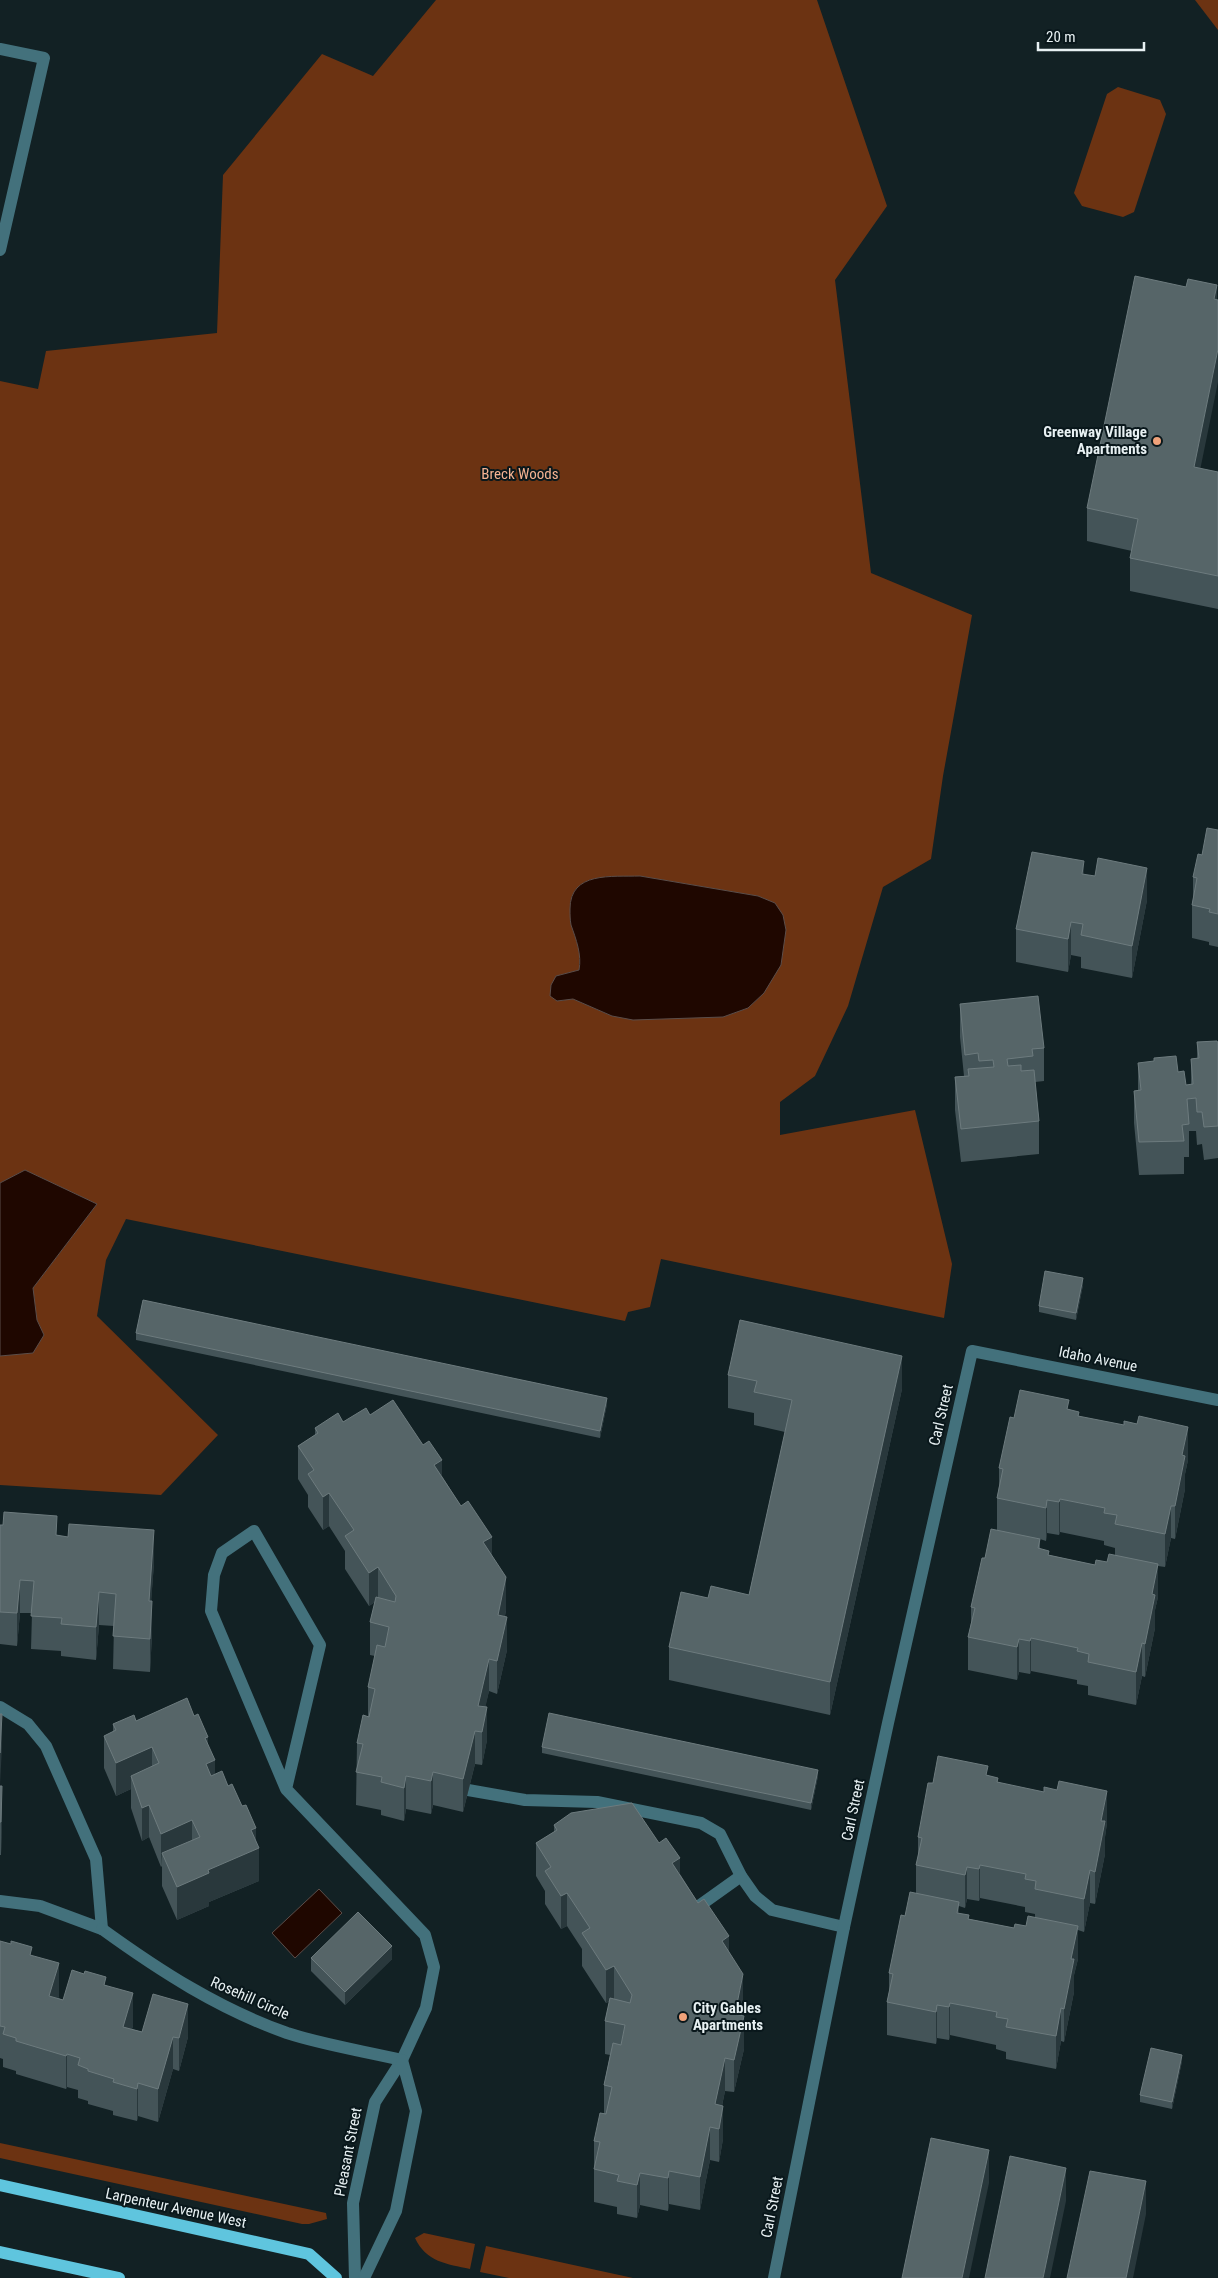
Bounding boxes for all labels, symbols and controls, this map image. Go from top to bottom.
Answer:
scale bar [1038,20,1144,52]
text: 20 m [1046,28,1076,46]
place label: Greenway Village Apartments [1043,423,1147,458]
marker: Greenway Village Apartments [1151,435,1163,447]
park label: Breck Woods [481,465,559,483]
street label: Idaho Avenue [1057,1343,1139,1375]
street label: Carl Street [925,1383,957,1447]
street label: Carl Street [838,1778,868,1842]
street label: Rosehill Circle [208,1973,292,2023]
place label: City Gables Apartments [693,1999,763,2034]
marker: City Gables Apartments [677,2011,689,2023]
street label: Pleasant Street [331,2106,365,2198]
street label: Carl Street [757,2175,787,2239]
street label: Larpenteur Avenue West [104,2184,248,2232]

